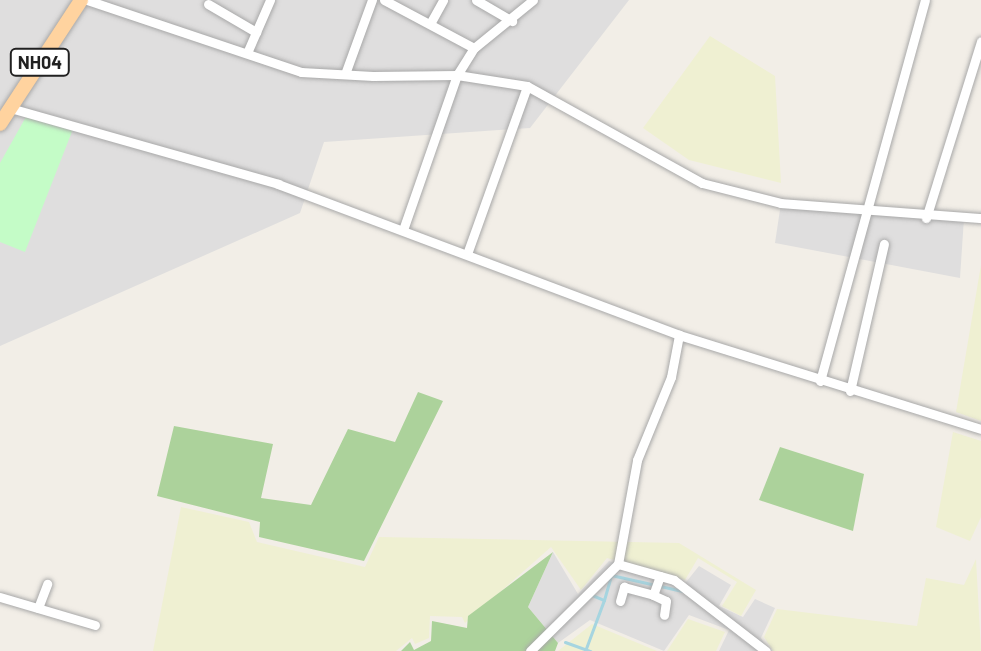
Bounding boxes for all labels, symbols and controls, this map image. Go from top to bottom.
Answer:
road number: NH04 [8,48,72,76]

